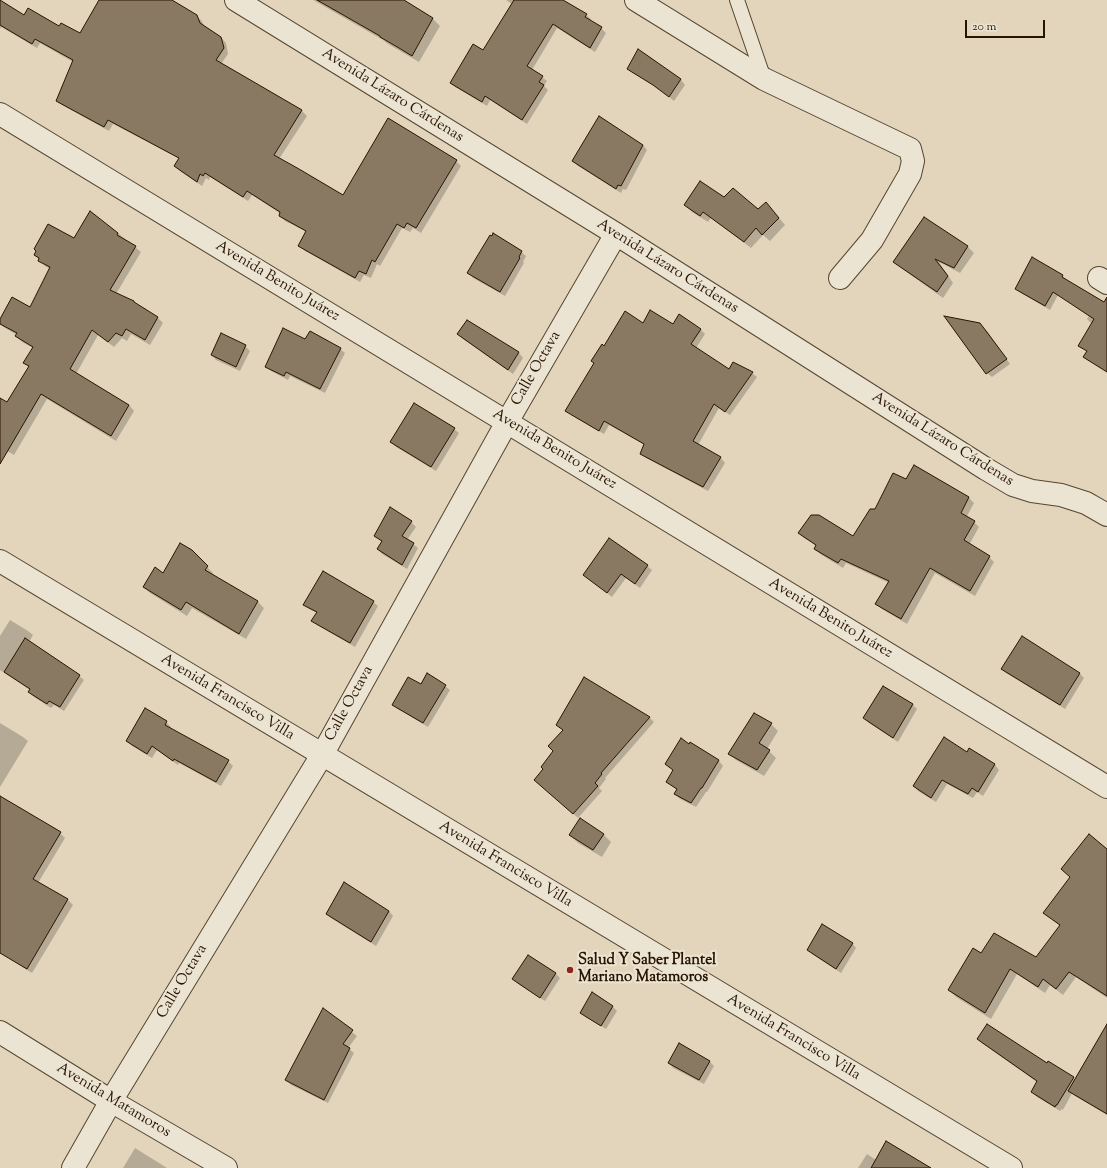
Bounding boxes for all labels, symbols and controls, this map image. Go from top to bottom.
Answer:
scale bar [967,12,1047,38]
text: 20 m [972,18,996,36]
street label: Avenida Lázaro Cárdenas [318,45,466,147]
street label: Avenida Lázaro Cárdenas [593,216,741,318]
street label: Avenida Benito Juárez [212,238,342,326]
street label: Calle Octava [508,328,566,410]
street label: Avenida Lázaro Cárdenas [868,389,1016,491]
street label: Avenida Benito Juárez [489,406,619,494]
street label: Avenida Benito Juárez [765,575,895,663]
street label: Avenida Francisco Villa [157,651,297,745]
street label: Calle Octava [322,663,378,745]
street label: Avenida Francisco Villa [435,818,575,912]
street label: Calle Octava [154,942,212,1022]
place label: Salud Y Saber Plantel Mariano Matamoros [578,952,716,987]
marker: Salud Y Saber Plantel Mariano Matamoros [565,965,575,975]
street label: Avenida Francisco Villa [723,991,863,1085]
street label: Avenida Matamoros [53,1060,173,1142]

